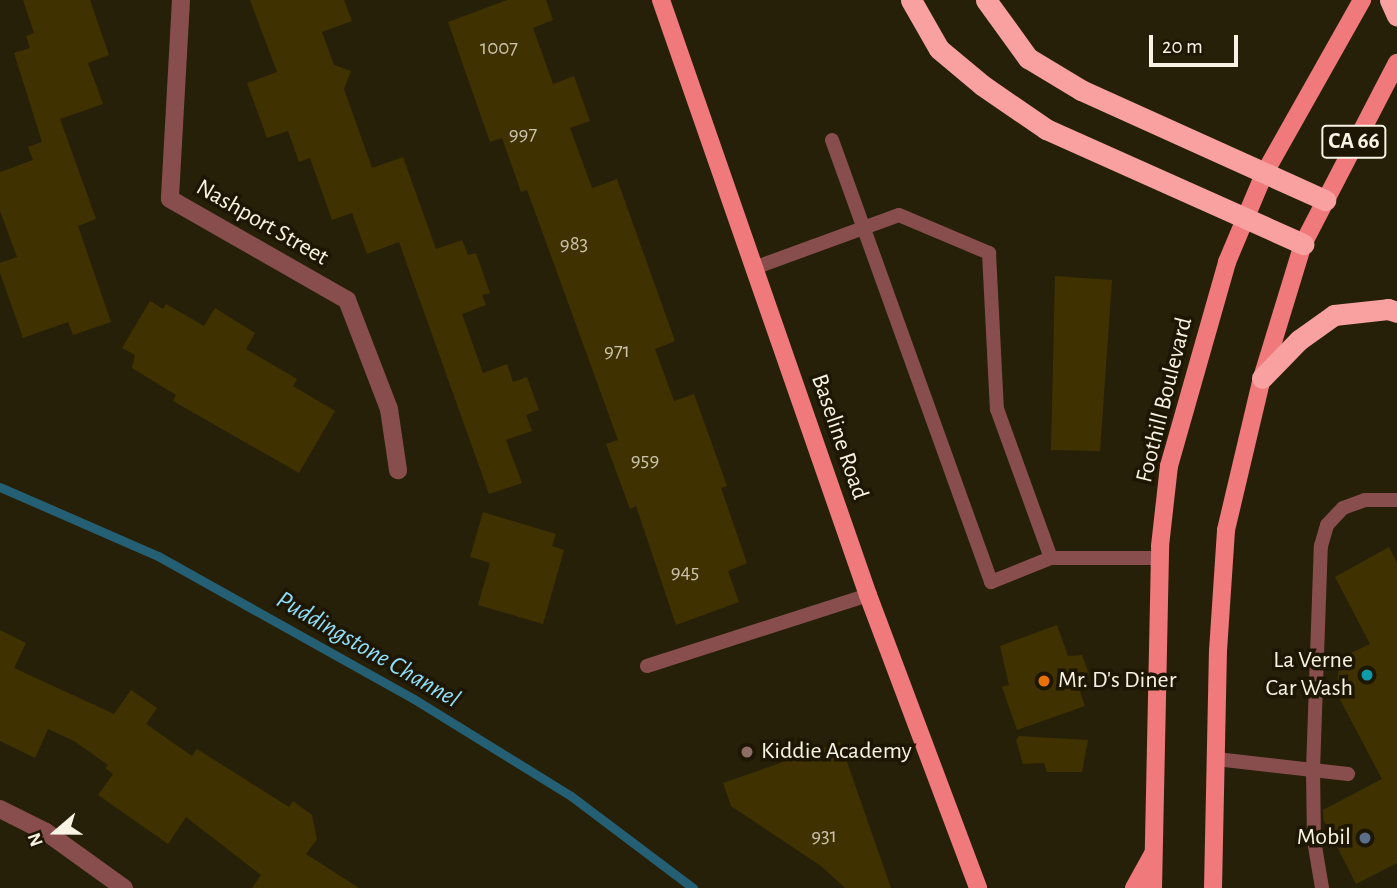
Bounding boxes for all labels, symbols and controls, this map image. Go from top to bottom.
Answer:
scale bar [1152,21,1241,65]
house number: 1007 [480,35,518,61]
text: 20 m [1162,36,1203,57]
house number: 997 [509,121,537,147]
road number: CA 66 [1321,122,1387,162]
street label: Nashport Street [191,174,333,272]
house number: 983 [560,231,588,257]
street label: Foothill Boulevard [1131,314,1199,486]
house number: 971 [604,338,630,364]
street label: Baseline Road [804,370,874,504]
house number: 959 [631,447,659,473]
house number: 945 [671,559,699,585]
water label: Puddingstone Channel [271,585,465,715]
place label: La Verne Car Wash [1265,647,1353,703]
place label: Mr. D's Diner [1058,667,1176,695]
marker: La Verne Car Wash [1359,667,1375,683]
marker: Mr. D's Diner [1036,673,1052,689]
place label: Kiddie Academy [761,738,912,766]
marker: Kiddie Academy [739,744,755,760]
north arrow [21,797,91,867]
house number: 931 [811,823,837,849]
place label: Mobil [1297,824,1351,852]
text: N [25,830,47,849]
marker: Mobil [1357,830,1373,846]

